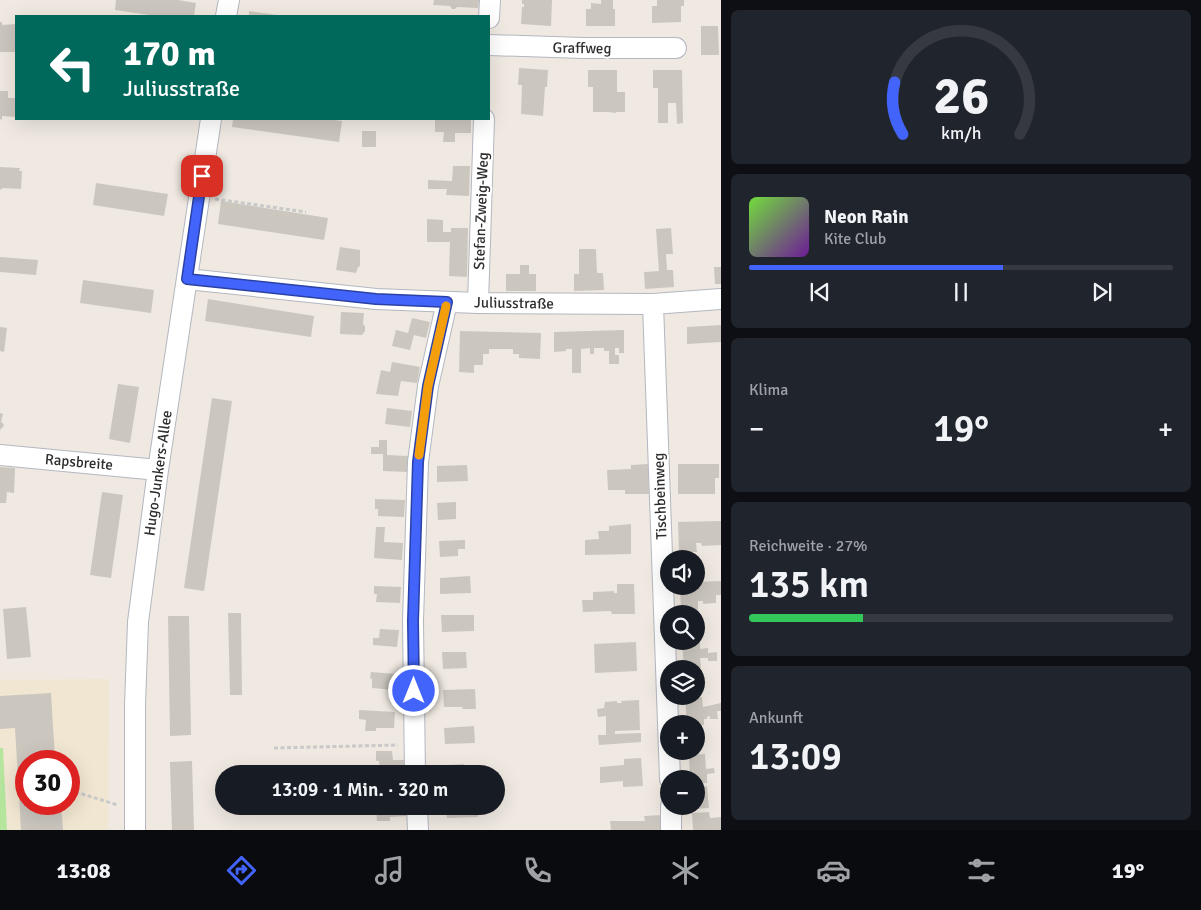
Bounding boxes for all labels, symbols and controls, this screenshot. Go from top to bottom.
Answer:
text: 170 m [123,32,216,75]
icon: left [40,35,105,100]
street label: Graffweg [552,38,612,58]
text: 26 [933,64,989,128]
text: Juliusstraße [123,75,240,102]
text: km/h [941,122,981,144]
street label: Stefan-Zweig-Weg [470,152,492,270]
pin [181,155,223,197]
icon: arrive [188,162,216,190]
text: Neon Rain [824,205,909,229]
text: Kite Club [824,229,886,249]
icon: previous [806,278,834,306]
icon: pause [947,278,975,306]
icon: next [1088,278,1116,306]
street label: Juliusstraße [474,293,554,313]
text: Klima [749,380,788,400]
text: 19° [933,405,989,452]
street label: Hugo-Junkers-Allee [140,409,176,537]
text: − [749,412,764,446]
text: + [1158,412,1173,446]
street label: Rapsbreite [44,450,114,474]
street label: Tischbeinweg [649,452,671,540]
text: Reichweite · 27% [749,536,868,556]
map controls [660,550,705,815]
button: sound [660,550,705,595]
text: 135 km [749,561,869,608]
button: search [660,605,705,650]
button: layers [660,660,705,705]
position arrow [387,664,439,716]
text: Ankunft [749,708,803,728]
button: + [660,715,705,760]
text: 13:09 [749,733,842,780]
speed limit sign: 30 [15,750,80,815]
button: − [660,770,705,815]
text: 13:09 · 1 Min. · 320 m [272,778,448,802]
icon: directions [224,853,259,888]
icon: music [372,853,407,888]
icon: phone [520,853,555,888]
icon: climate [668,853,703,888]
icon: car [816,853,851,888]
icon: filters [964,853,999,888]
text: 13:08 [57,857,111,884]
text: 19° [1112,857,1144,884]

